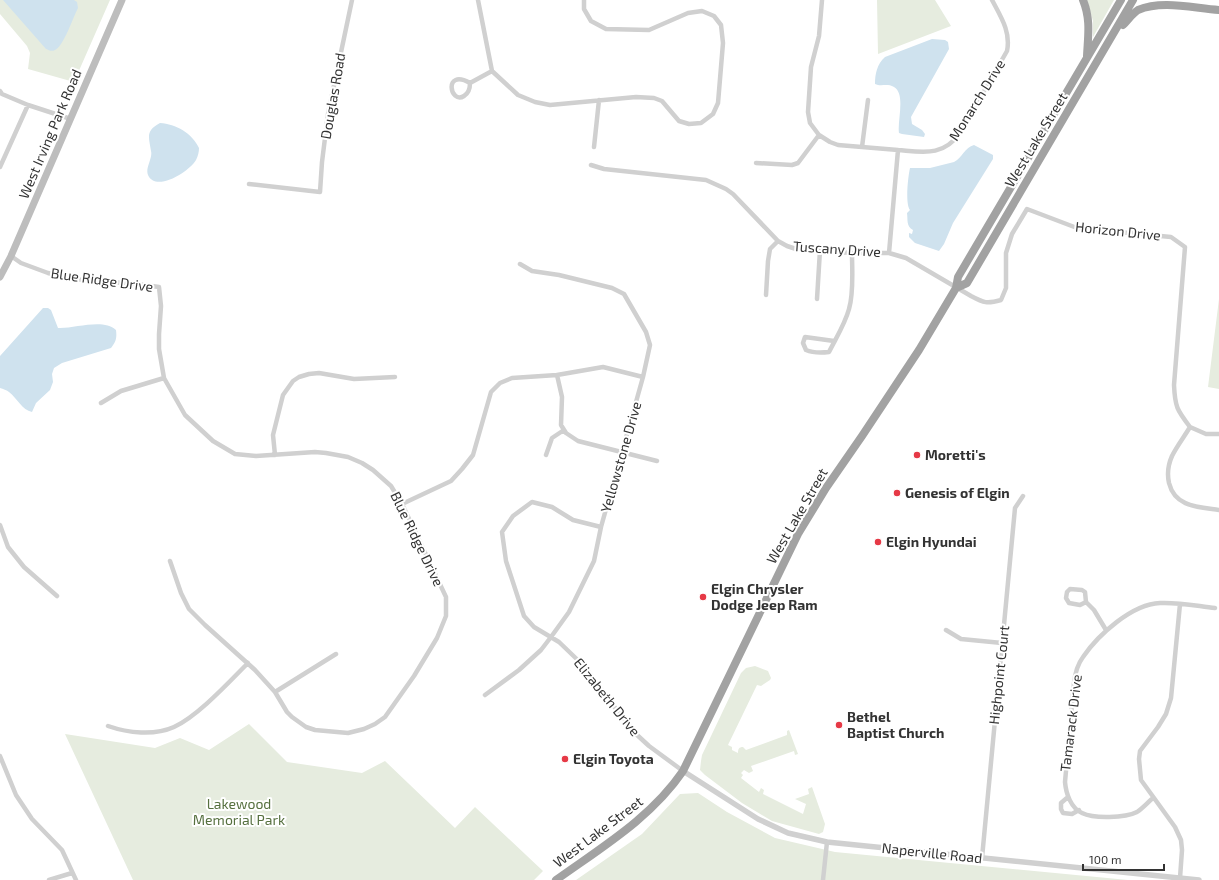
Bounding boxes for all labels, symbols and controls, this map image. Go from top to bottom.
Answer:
street label: Douglas Road [317,51,348,140]
street label: Monarch Drive [945,56,1008,144]
street label: West Irving Park Road [15,66,85,201]
street label: West Lake Street [1001,89,1071,190]
street label: Horizon Drive [1074,218,1162,243]
street label: Tuscany Drive [792,237,882,260]
street label: Blue Ridge Drive [50,264,154,295]
street label: Yellowstone Drive [597,399,645,514]
place label: Moretti's [925,446,986,463]
marker: Moretti's [912,450,922,460]
street label: West Lake Street [762,465,831,567]
place label: Genesis of Elgin [905,484,1010,501]
marker: Genesis of Elgin [892,488,902,498]
street label: Blue Ridge Drive [387,489,448,589]
place label: Elgin Hyundai [886,533,977,550]
marker: Elgin Hyundai [873,537,883,547]
place label: Elgin Chrysler Dodge Jeep Ram [711,580,818,613]
marker: Elgin Chrysler Dodge Jeep Ram [698,592,708,602]
street label: Highpoint Court [985,624,1012,725]
street label: Elizabeth Drive [571,654,644,739]
street label: Tamarack Drive [1056,673,1085,773]
place label: Bethel Baptist Church [847,708,944,741]
marker: Bethel Baptist Church [834,720,844,730]
place label: Elgin Toyota [573,750,654,767]
marker: Elgin Toyota [560,754,570,764]
street label: West Lake Street [550,792,646,871]
park label: Lakewood Memorial Park [193,795,285,828]
street label: Naperville Road [881,839,983,866]
scale bar [1083,846,1164,872]
text: 100 m [1089,852,1121,866]

